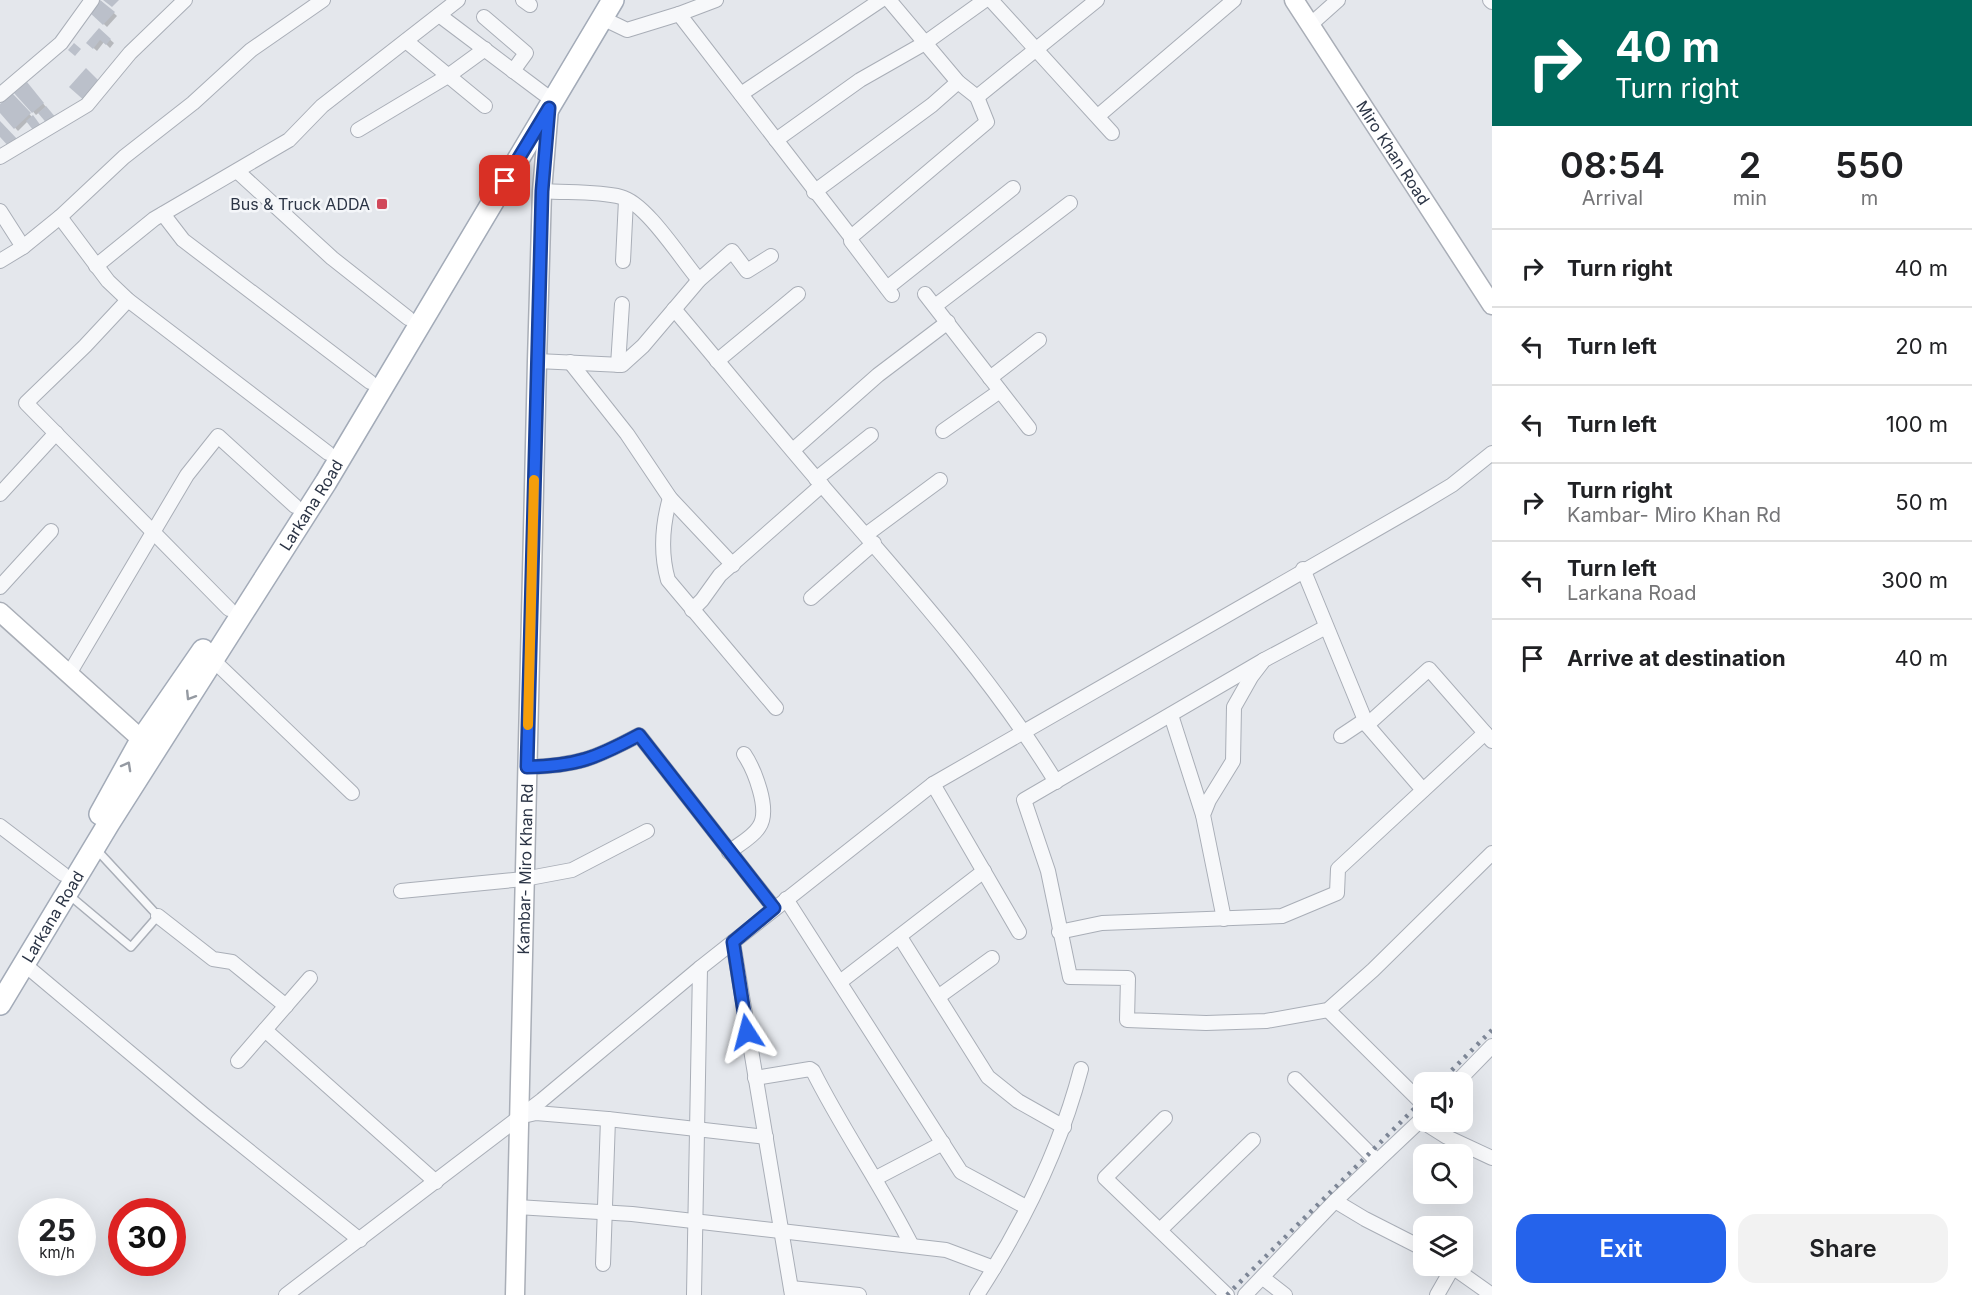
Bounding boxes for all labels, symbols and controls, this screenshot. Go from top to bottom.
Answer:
text: 40 m [1615,21,1720,72]
icon: right [1516,24,1594,102]
text: Turn right [1615,72,1739,105]
street label: Miro Khan Road [1352,97,1434,208]
text: 08:54 [1560,143,1665,187]
text: 2 [1739,143,1761,187]
text: 550 [1835,143,1904,187]
pin [479,155,530,206]
icon: arrive [488,164,521,197]
text: Arrival [1582,186,1643,210]
text: min [1733,186,1767,210]
text: m [1861,186,1878,210]
place label: Bus & Truck ADDA [230,194,370,214]
marker: Bus & Truck ADDA [375,197,389,211]
icon: right [1516,252,1549,285]
text: Turn right [1567,255,1673,281]
text: 40 m [1894,255,1948,281]
icon: left [1516,330,1549,363]
text: Turn left [1567,333,1657,359]
text: 20 m [1895,333,1948,359]
icon: left [1516,408,1549,441]
text: Turn left [1567,411,1657,437]
text: 100 m [1886,411,1948,437]
street label: Larkana Road [275,456,347,554]
text: Turn right [1567,477,1673,503]
icon: right [1516,486,1549,519]
text: 50 m [1895,489,1948,515]
text: Kambar- Miro Khan Rd [1567,503,1781,527]
text: Turn left [1567,555,1657,581]
icon: left [1516,564,1549,597]
text: 300 m [1881,567,1948,593]
text: Larkana Road [1567,581,1697,605]
icon: arrive [1516,642,1549,675]
text: Arrive at destination [1567,645,1786,671]
text: 40 m [1894,645,1948,671]
one-way arrow [186,689,197,700]
one-way arrow [119,762,131,772]
street label: Kambar- Miro Khan Rd [513,783,537,955]
street label: Larkana Road [17,867,88,966]
position arrow [715,1000,779,1064]
map controls [1413,1072,1473,1276]
button: sound [1413,1072,1473,1132]
button: search [1413,1144,1473,1204]
speed limit sign: 30 [108,1198,186,1276]
text: 25 [38,1212,76,1248]
button: Exit [1516,1214,1726,1283]
button: Share [1738,1214,1948,1283]
button: layers [1413,1216,1473,1276]
text: km/h [39,1243,75,1262]

